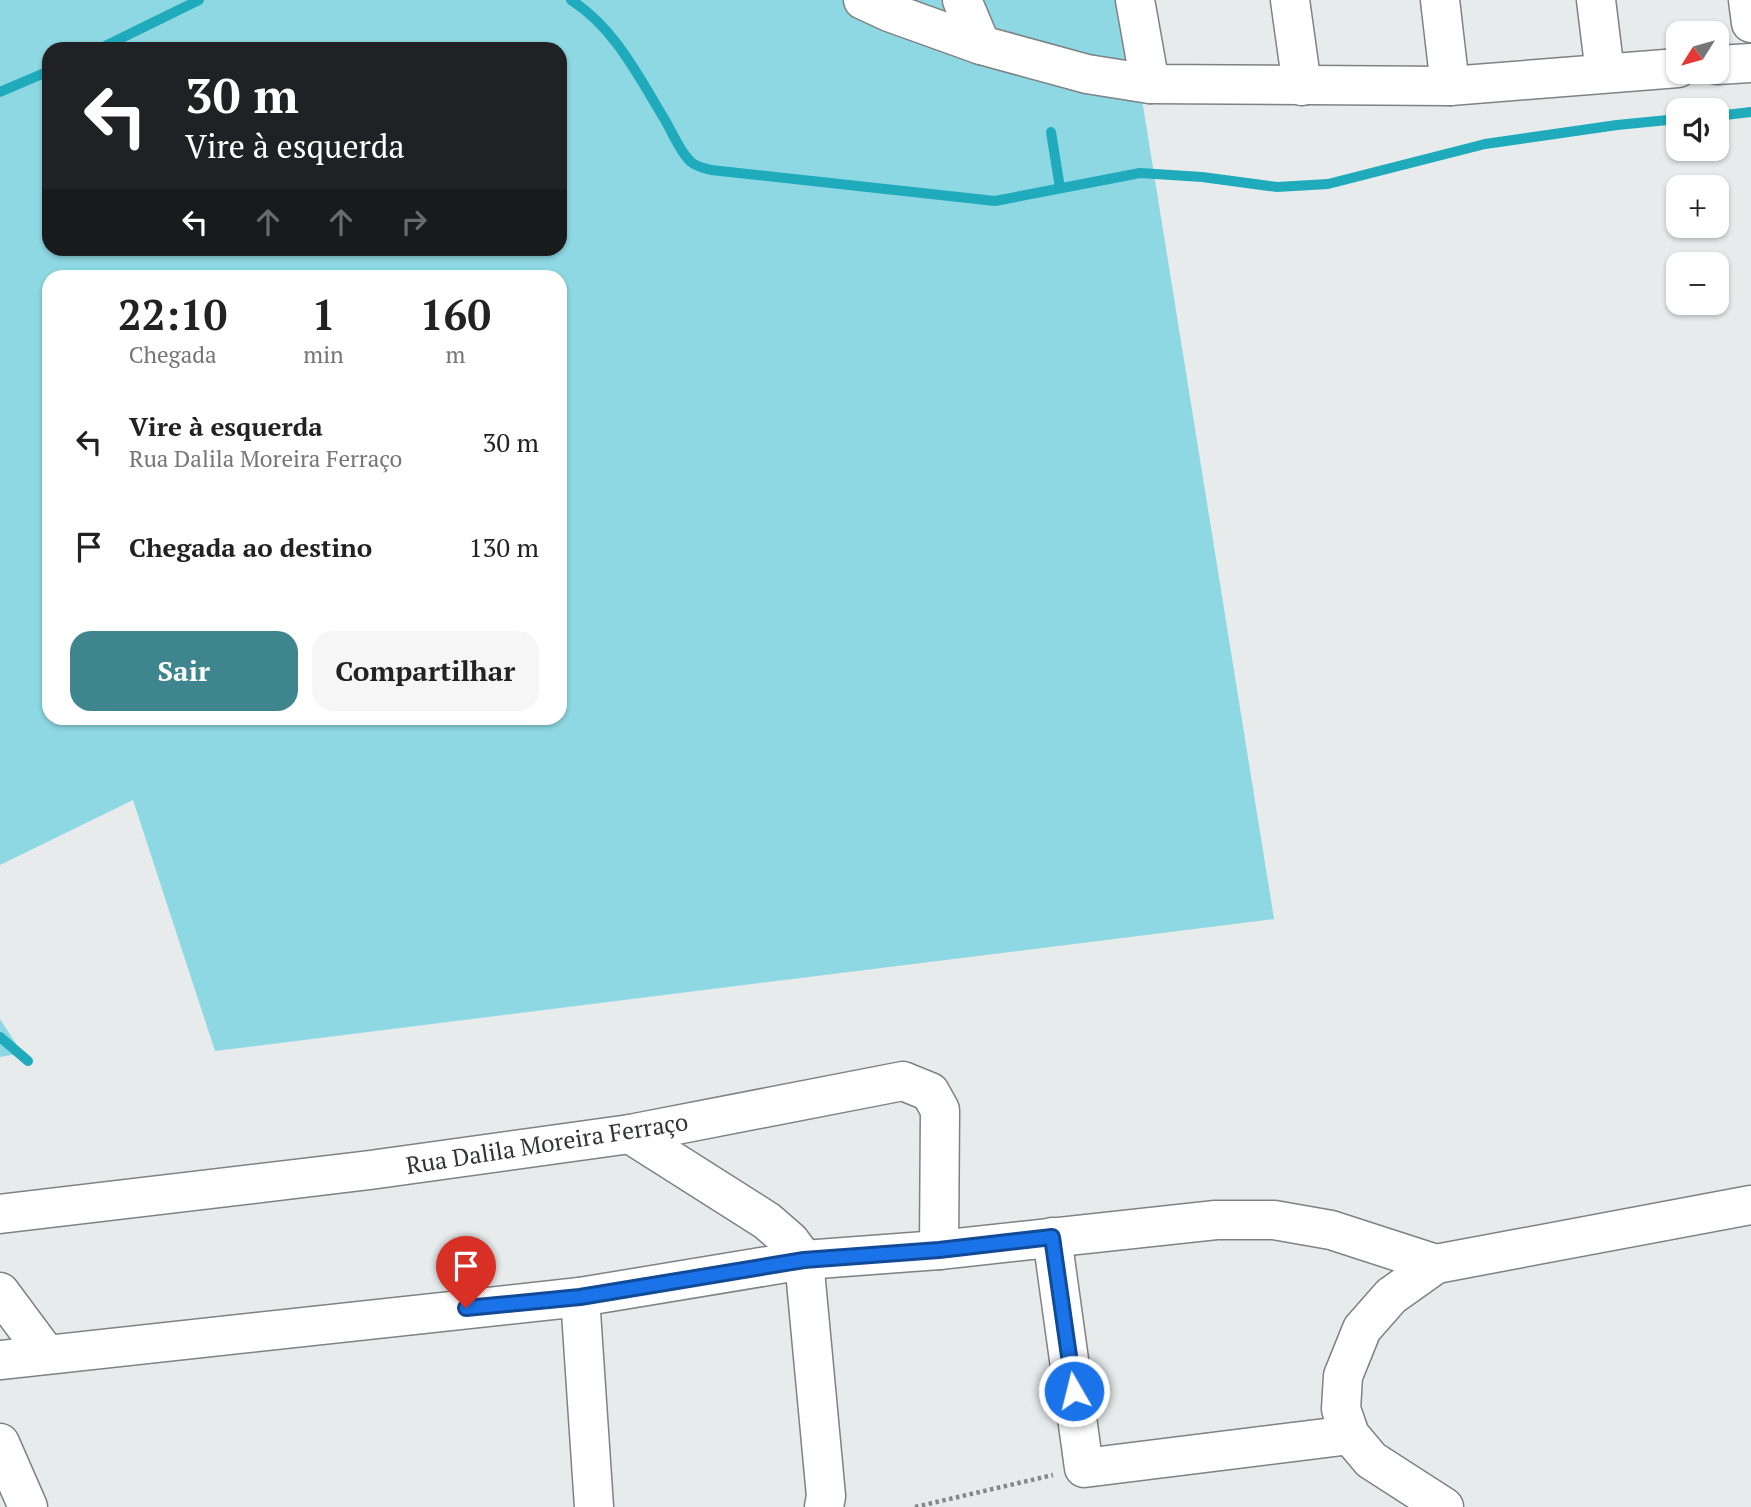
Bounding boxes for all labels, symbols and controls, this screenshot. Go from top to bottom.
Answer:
north arrow [1666,21,1729,84]
map controls [1666,21,1729,315]
text: 30 m [185,62,299,127]
icon: left [70,70,161,161]
button: sound [1666,98,1729,161]
text: Vire à esquerda [185,125,405,167]
button: + [1666,175,1729,238]
icon: left [176,203,214,241]
icon: ahead [249,203,287,241]
icon: ahead [322,203,360,241]
icon: right [395,203,433,241]
button: − [1666,252,1729,315]
text: 22:10 [118,286,227,342]
text: 1 [312,286,335,342]
text: 160 [420,286,491,342]
text: Chegada [129,339,217,370]
text: min [303,339,344,370]
text: m [445,339,465,370]
text: Vire à esquerda [129,409,323,443]
icon: left [70,423,108,461]
text: 30 m [483,425,539,459]
text: Rua Dalila Moreira Ferraço [129,443,402,474]
icon: arrive [70,528,108,566]
text: Chegada ao destino [129,530,372,564]
text: 130 m [469,530,539,564]
button: Sair [70,631,298,711]
button: Compartilhar [312,631,539,711]
street label: Rua Dalila Moreira Ferraço [403,1105,690,1181]
pin [436,1236,496,1308]
icon: arrive [447,1247,485,1285]
position arrow [1037,1354,1111,1428]

